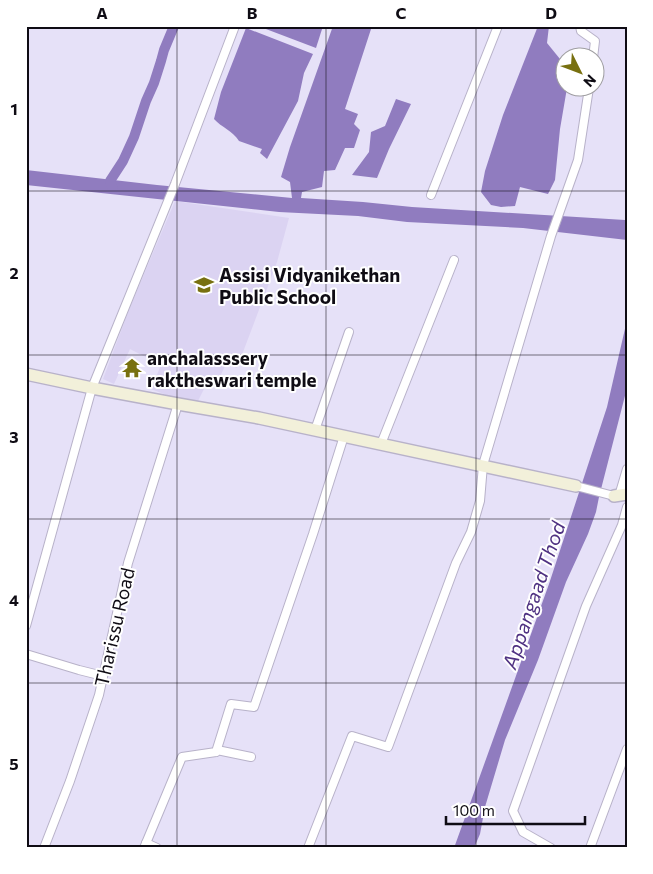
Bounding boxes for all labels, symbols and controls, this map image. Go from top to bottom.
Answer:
text: A [96,3,108,22]
text: B [247,3,258,22]
text: C [396,3,407,22]
text: D [545,3,557,22]
north arrow [556,48,606,98]
text: N [580,71,600,91]
text: 1 [10,99,18,118]
text: 2 [9,263,19,282]
place label: Assisi Vidyanikethan Public School [219,263,400,308]
school or university icon: Assisi Vidyanikethan Public School [193,274,215,296]
place label: anchalasssery raktheswari temple [147,346,317,391]
temple icon: anchalasssery raktheswari temple [121,357,143,379]
text: 3 [9,427,19,446]
water label: Appangaad Thod [496,517,570,673]
street label: Tharissu Road [89,565,139,689]
text: 4 [9,590,19,609]
text: 5 [9,754,19,773]
scale bar [446,794,584,826]
text: 100 m [453,801,495,819]

